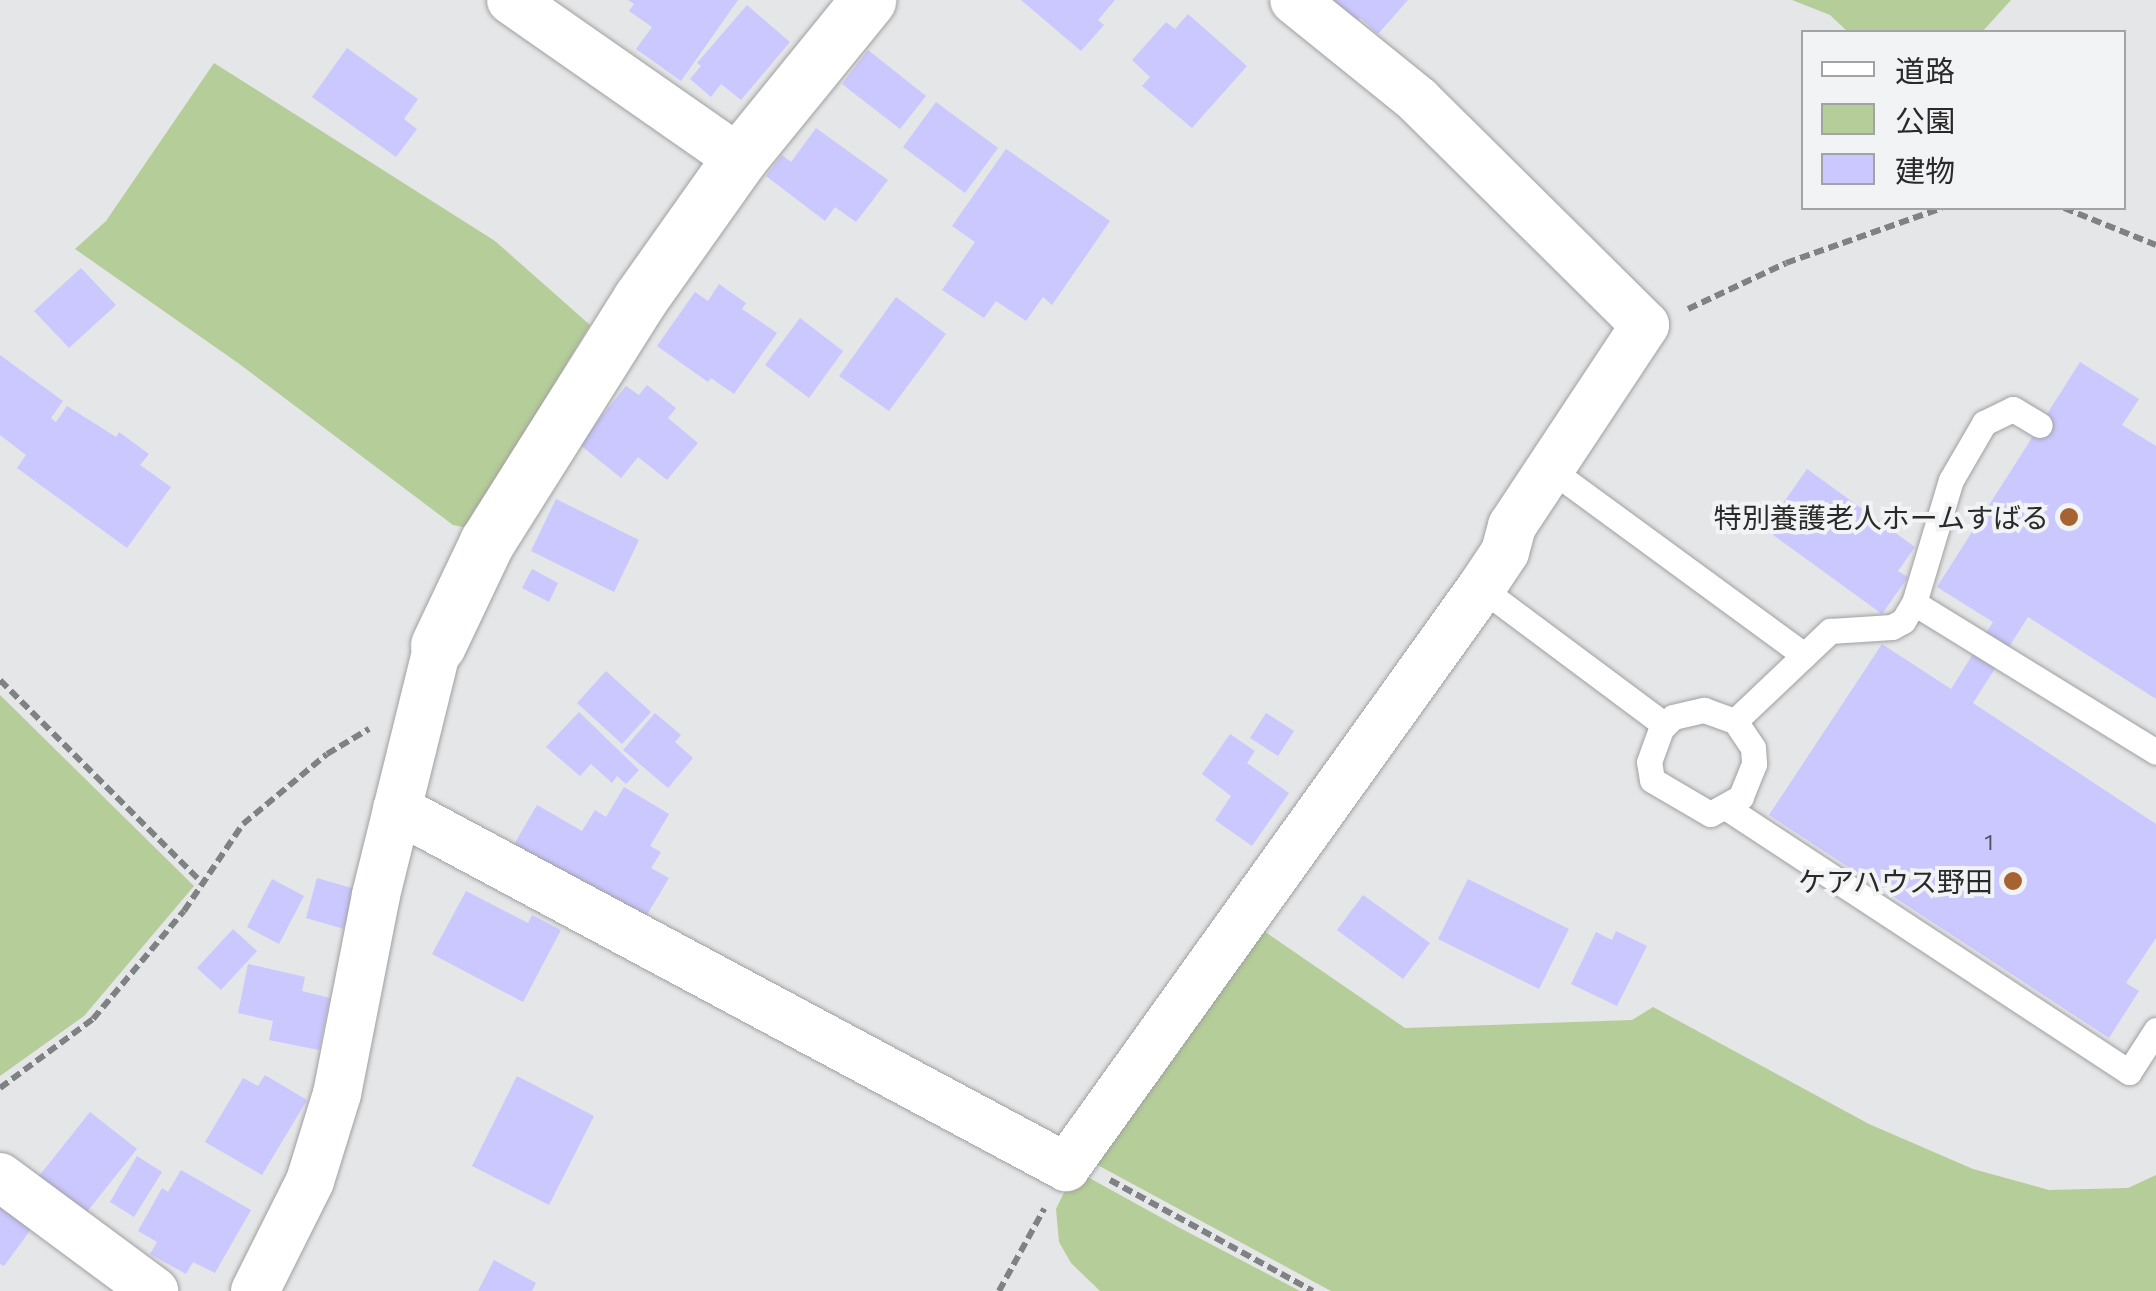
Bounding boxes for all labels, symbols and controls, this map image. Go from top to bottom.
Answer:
legend [1801,30,2126,210]
text: 道路 [1895,51,1955,88]
text: 公園 [1895,101,1955,138]
text: 建物 [1895,151,1955,188]
place label: 特別養護老人ホームすばる [1713,500,2049,534]
marker: 特別養護老人ホームすばる [2058,506,2080,528]
house number: 1 [1984,829,1994,855]
place label: ケアハウス野田 [1797,864,1993,898]
marker: ケアハウス野田 [2002,870,2024,892]

